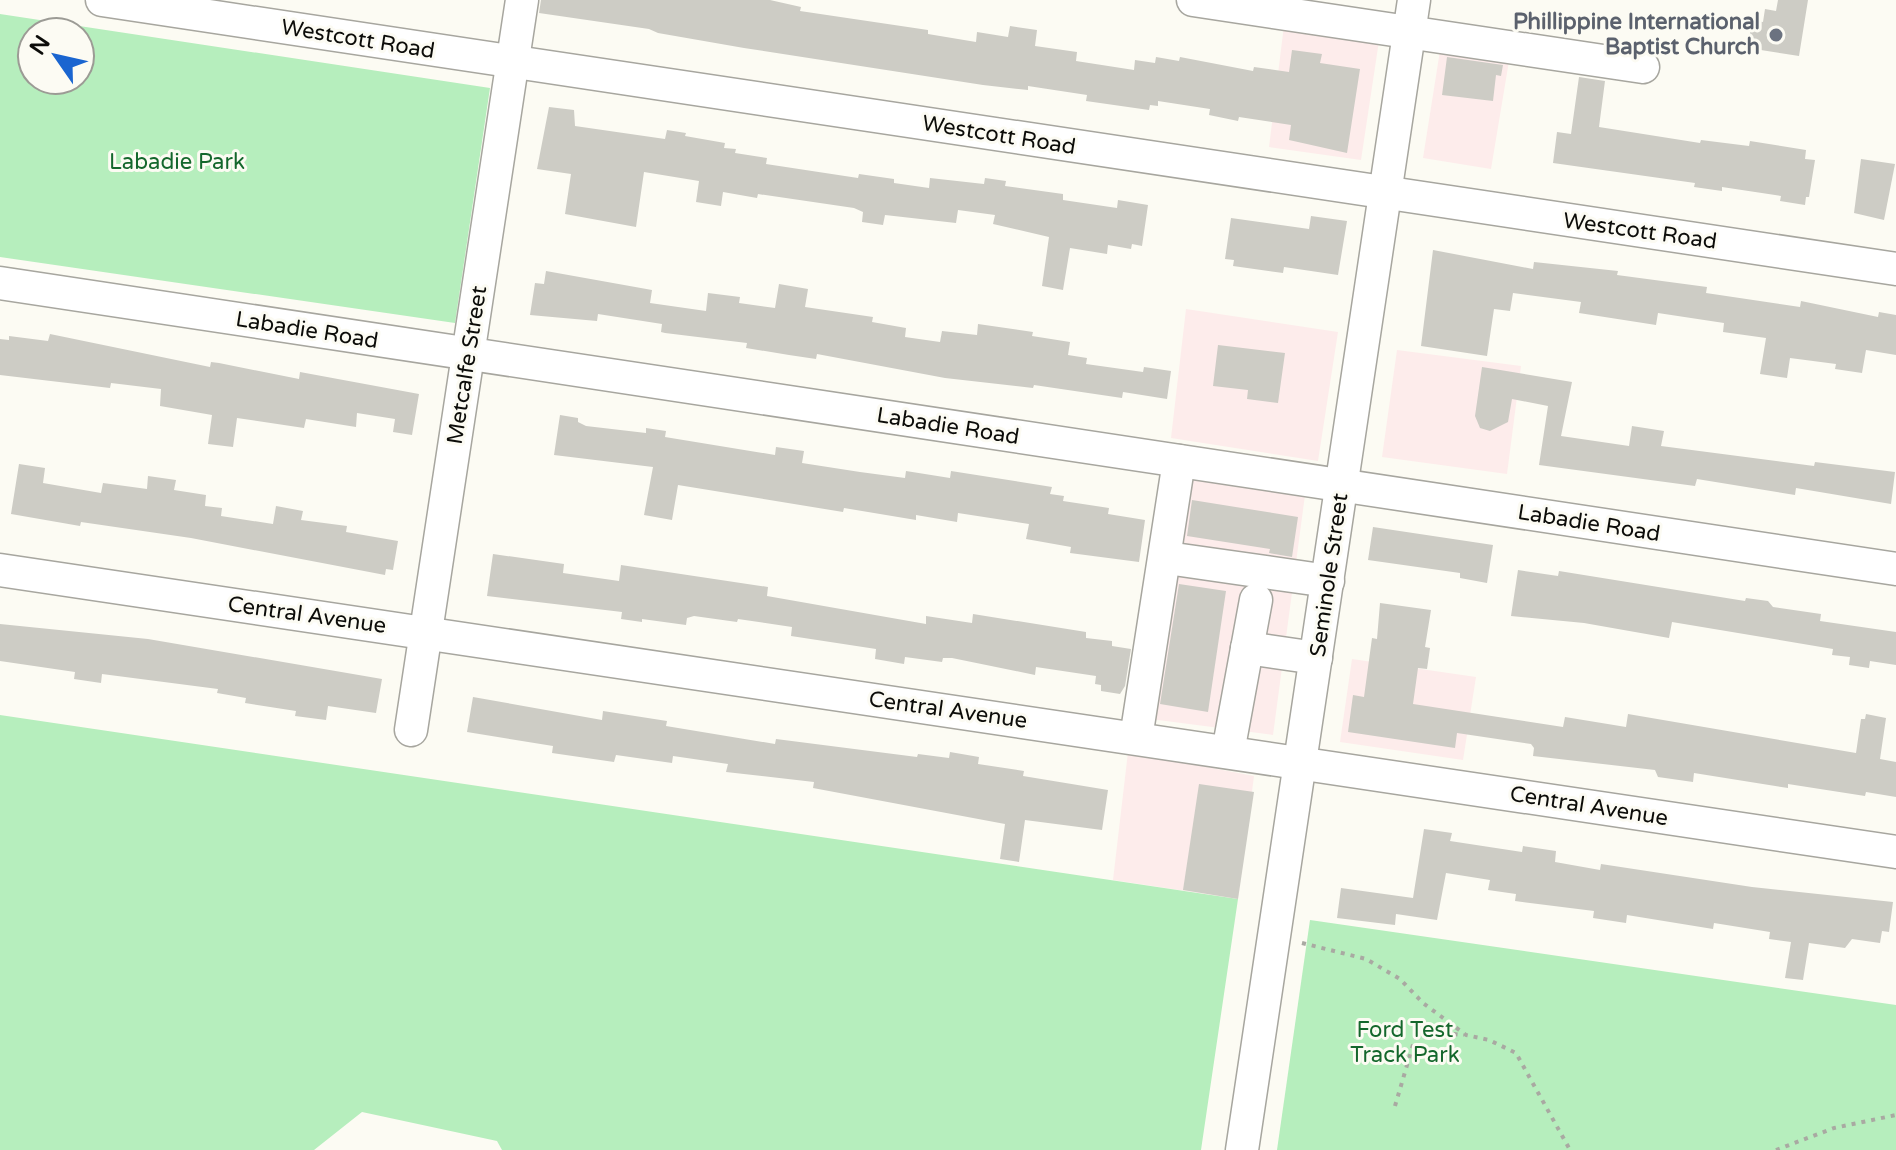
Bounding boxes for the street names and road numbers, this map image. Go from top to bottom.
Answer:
street label: Westcott Road [279,14,437,64]
street label: Westcott Road [920,110,1078,160]
street label: Westcott Road [1561,207,1719,255]
street label: Metcalfe Street [442,284,492,446]
street label: Labadie Road [234,306,380,354]
street label: Labadie Road [875,402,1021,450]
street label: Seminole Street [1305,492,1353,658]
street label: Labadie Road [1516,499,1662,547]
street label: Central Avenue [226,591,388,639]
street label: Central Avenue [867,686,1029,734]
street label: Central Avenue [1508,781,1670,831]

